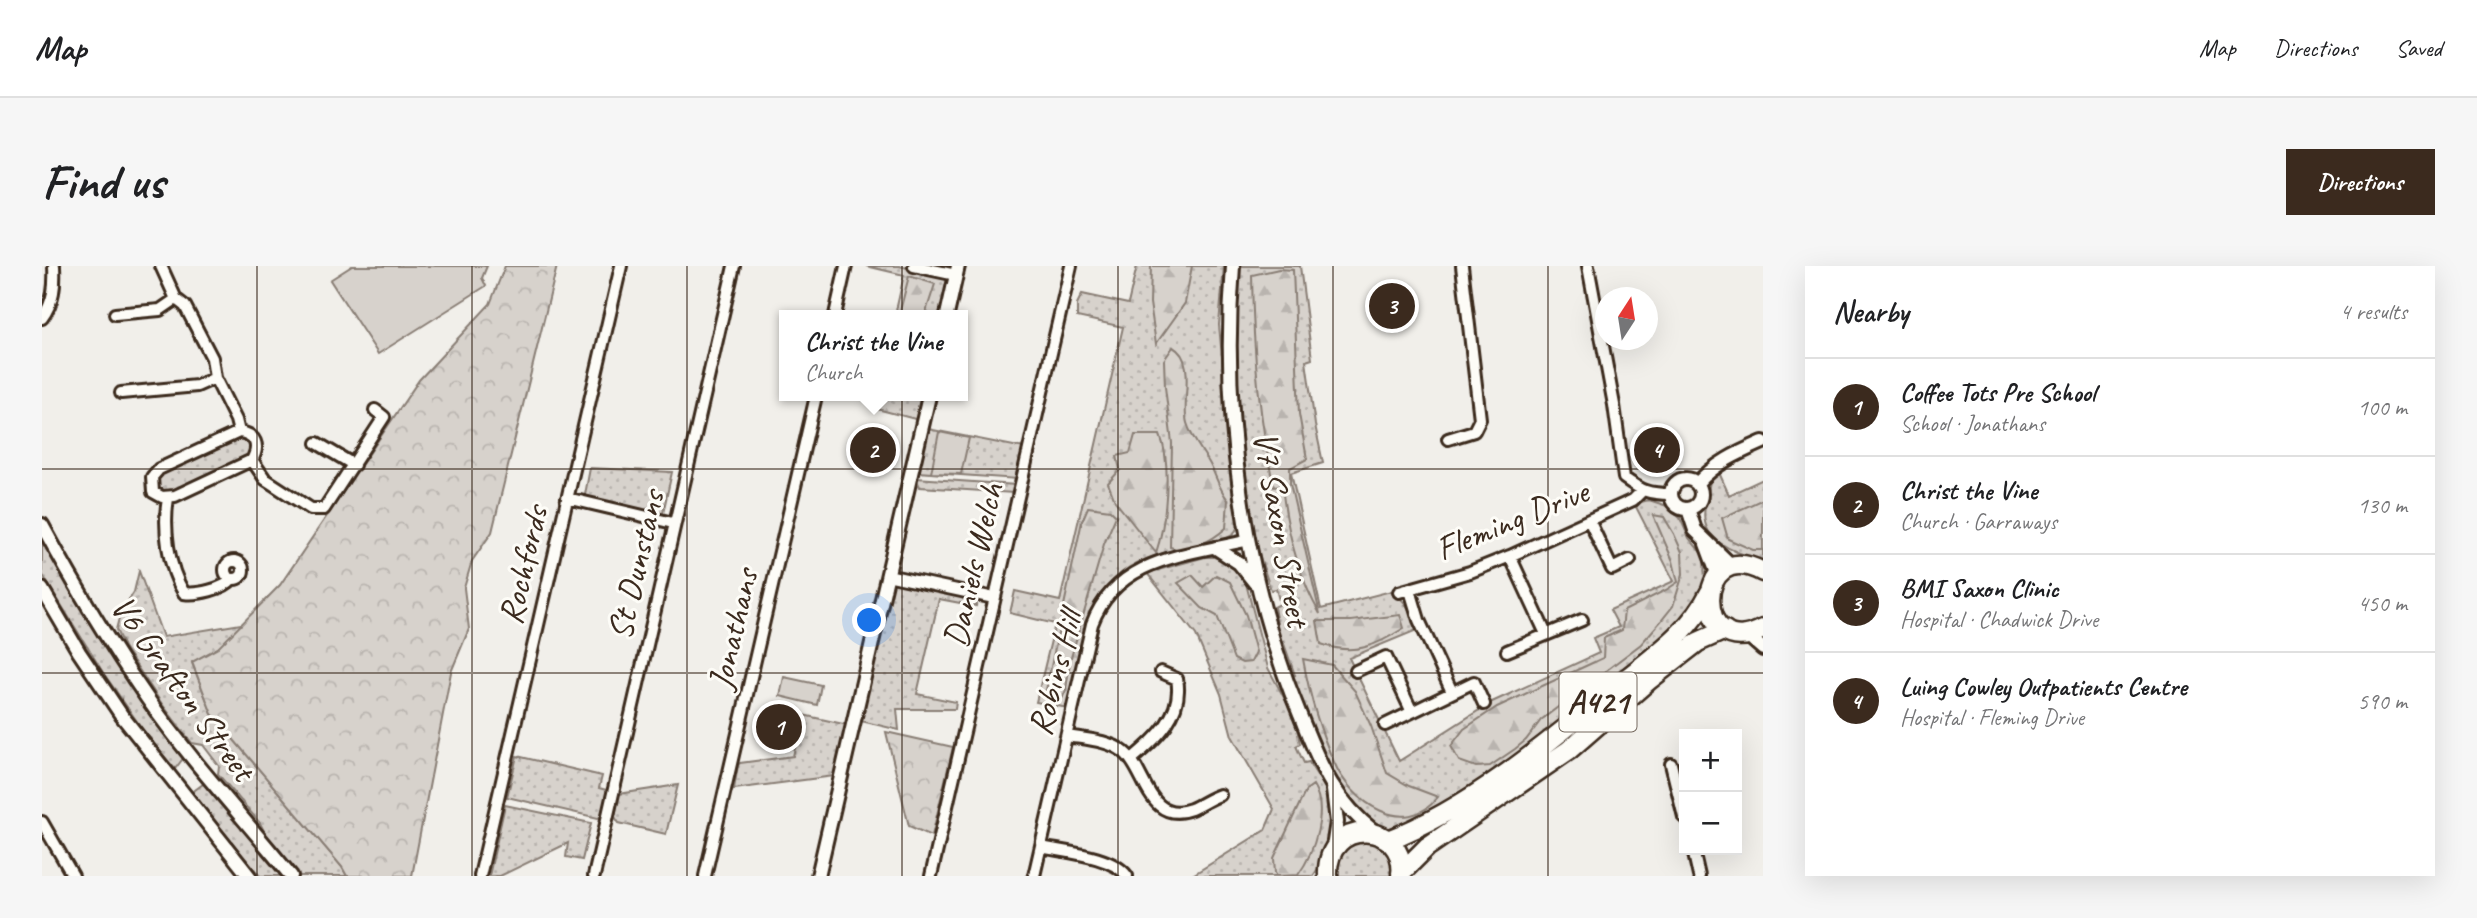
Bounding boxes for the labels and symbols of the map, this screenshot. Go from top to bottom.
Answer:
pin: 3 [1369,280,1415,332]
north arrow [1595,287,1658,350]
pin: 2 [850,424,896,476]
pin: 4 [1634,424,1680,476]
street label: V7 Saxon Street [1243,428,1322,633]
street label: Fleming Drive [1429,468,1597,571]
street label: Daniels Welch [932,478,1014,651]
street label: St Dunstans [597,483,676,644]
street label: Rochfords [488,499,559,629]
street label: Jonathans [697,562,769,695]
street label: V6 Grafton Street [101,586,267,792]
street label: Robins Hill [1017,600,1095,740]
your location [852,603,886,637]
road number: A421 [1560,672,1636,732]
pin: 1 [756,701,802,753]

